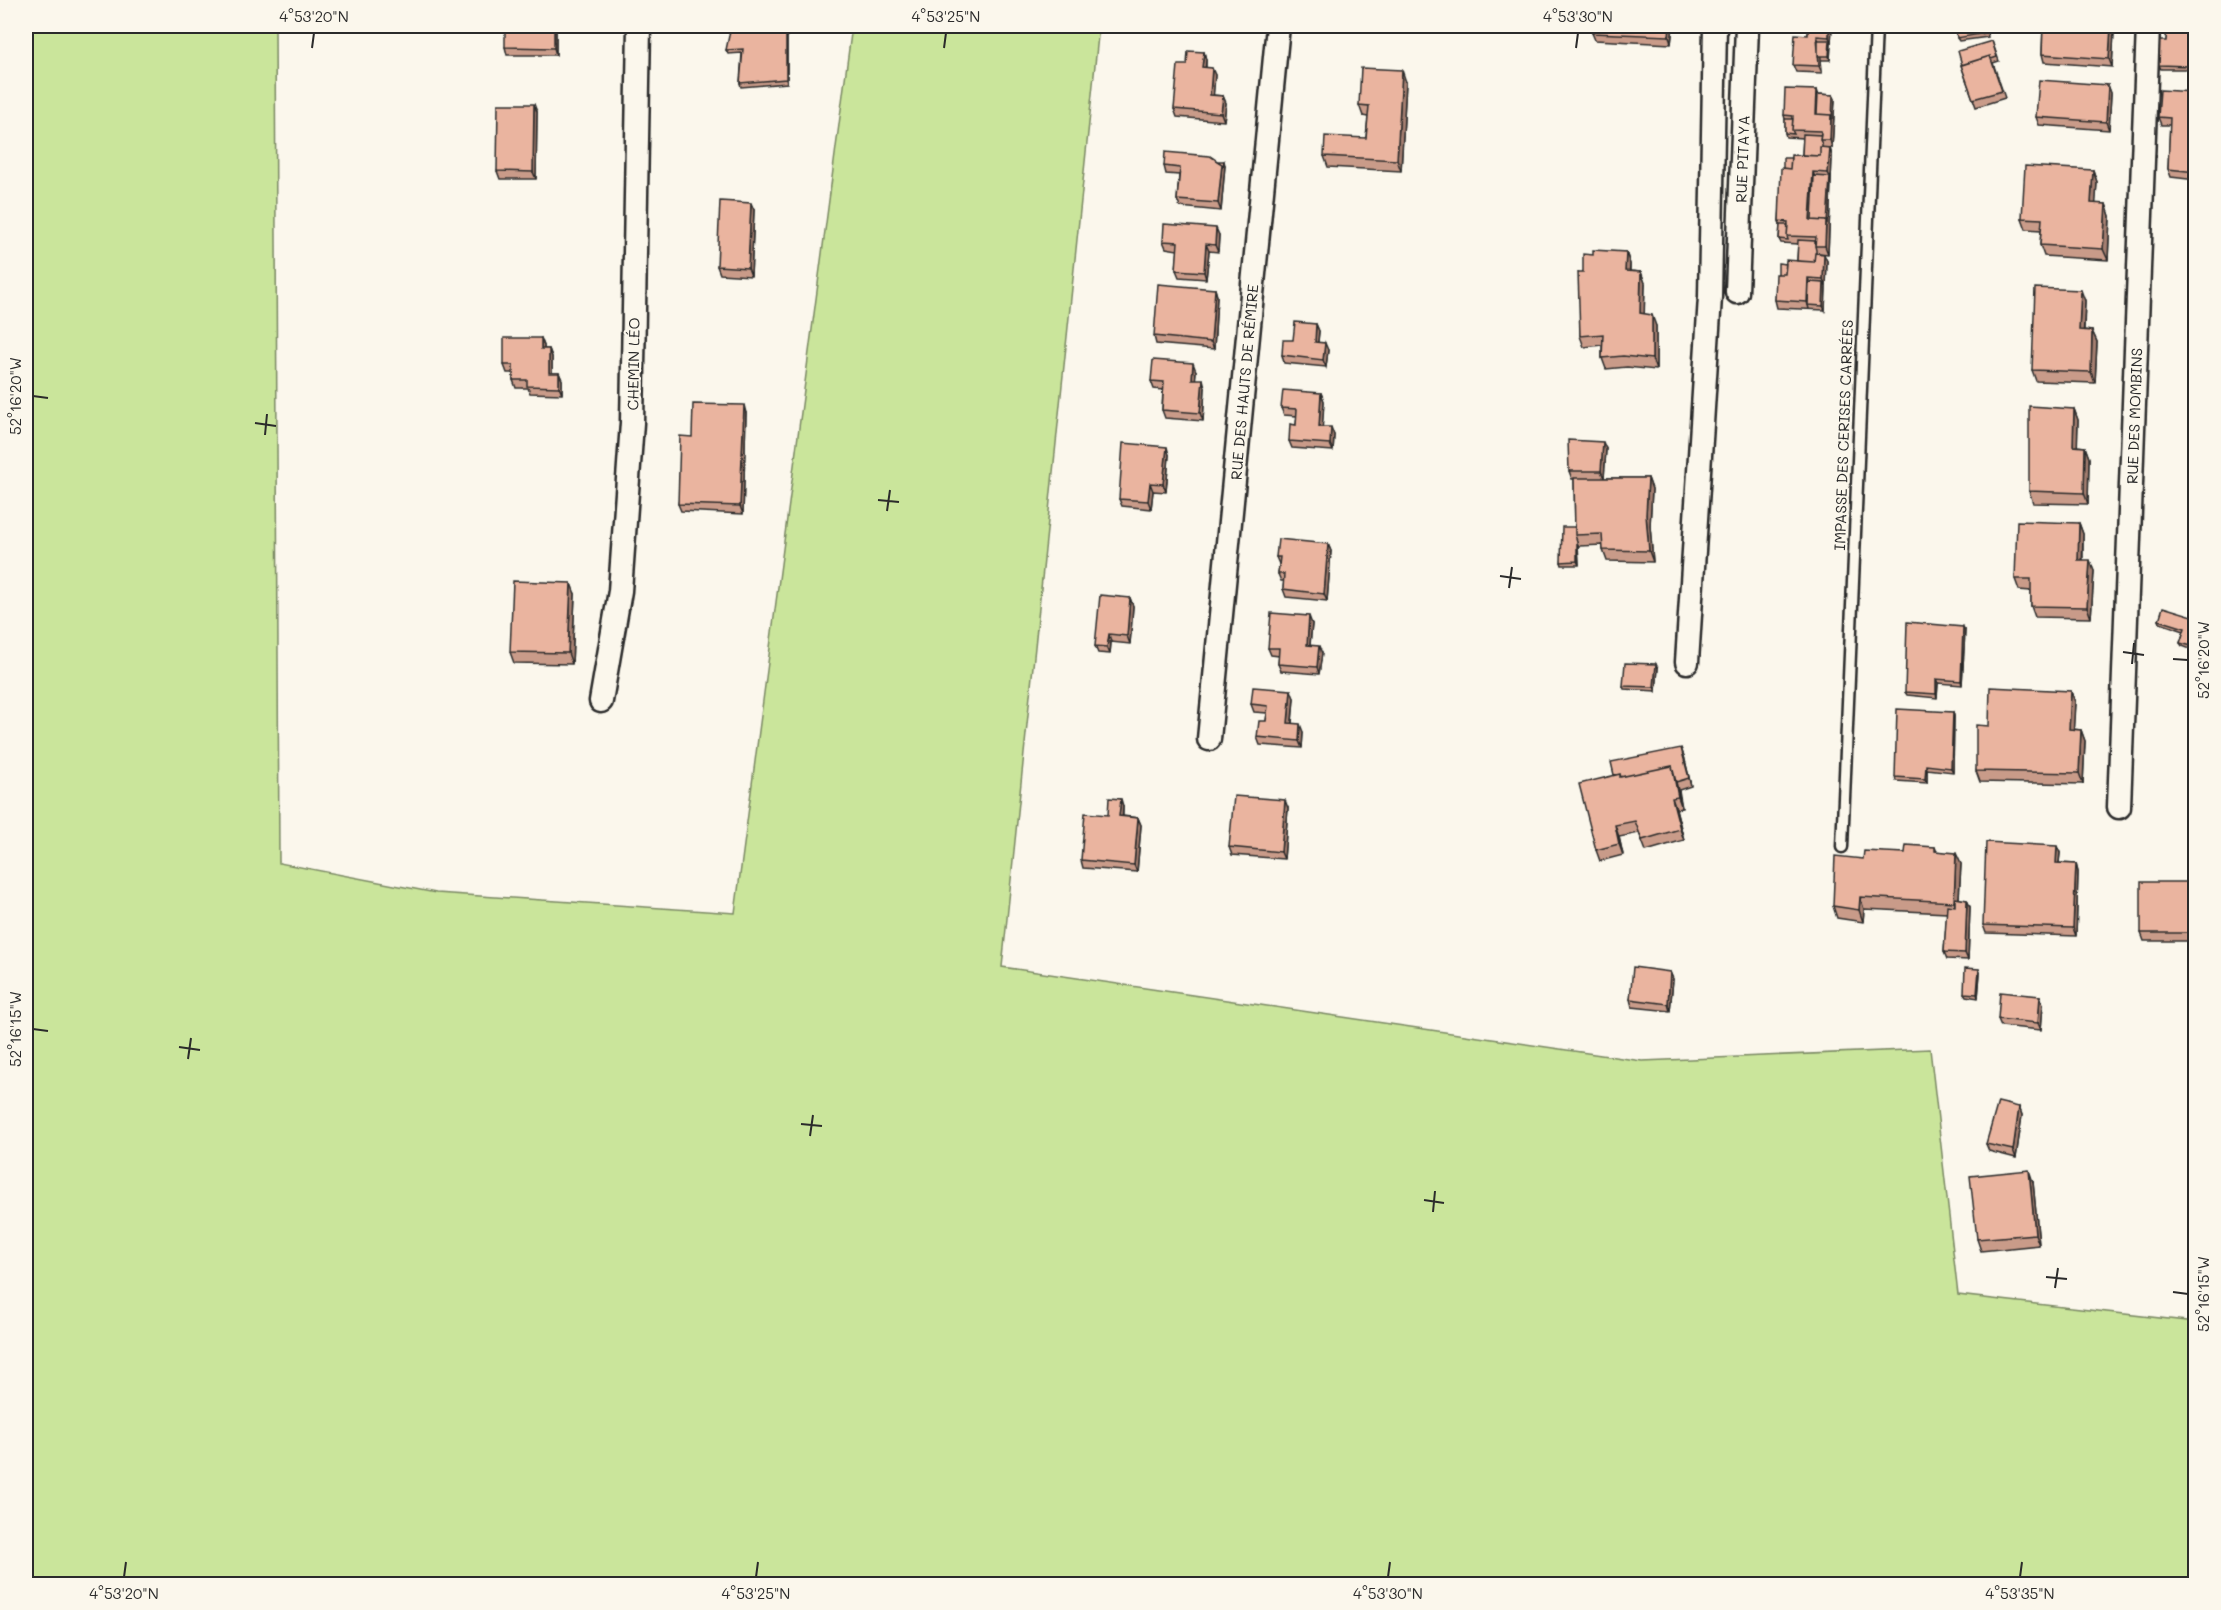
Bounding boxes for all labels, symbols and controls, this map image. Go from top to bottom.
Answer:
text: 4°53'20"N [279,6,349,26]
text: 4°53'25"N [912,6,980,26]
text: 4°53'30"N [1543,6,1613,26]
street label: RUE PITAYA [1730,115,1754,203]
street label: RUE DES HAUTS DE RÉMIRE [1225,283,1263,481]
street label: CHEMIN LÉO [622,317,644,411]
street label: IMPASSE DES CERISES CARRÉES [1829,319,1857,551]
street label: RUE DES MOMBINS [2122,348,2146,484]
text: 52°16'20"W [5,357,25,435]
text: 52°16'20"W [2193,621,2213,699]
text: 52°16'15"W [5,991,25,1067]
text: 52°16'15"W [2193,1256,2213,1332]
text: 4°53'20"N [89,1583,159,1603]
text: 4°53'25"N [722,1583,790,1603]
text: 4°53'30"N [1353,1583,1423,1603]
text: 4°53'35"N [1985,1583,2055,1603]

